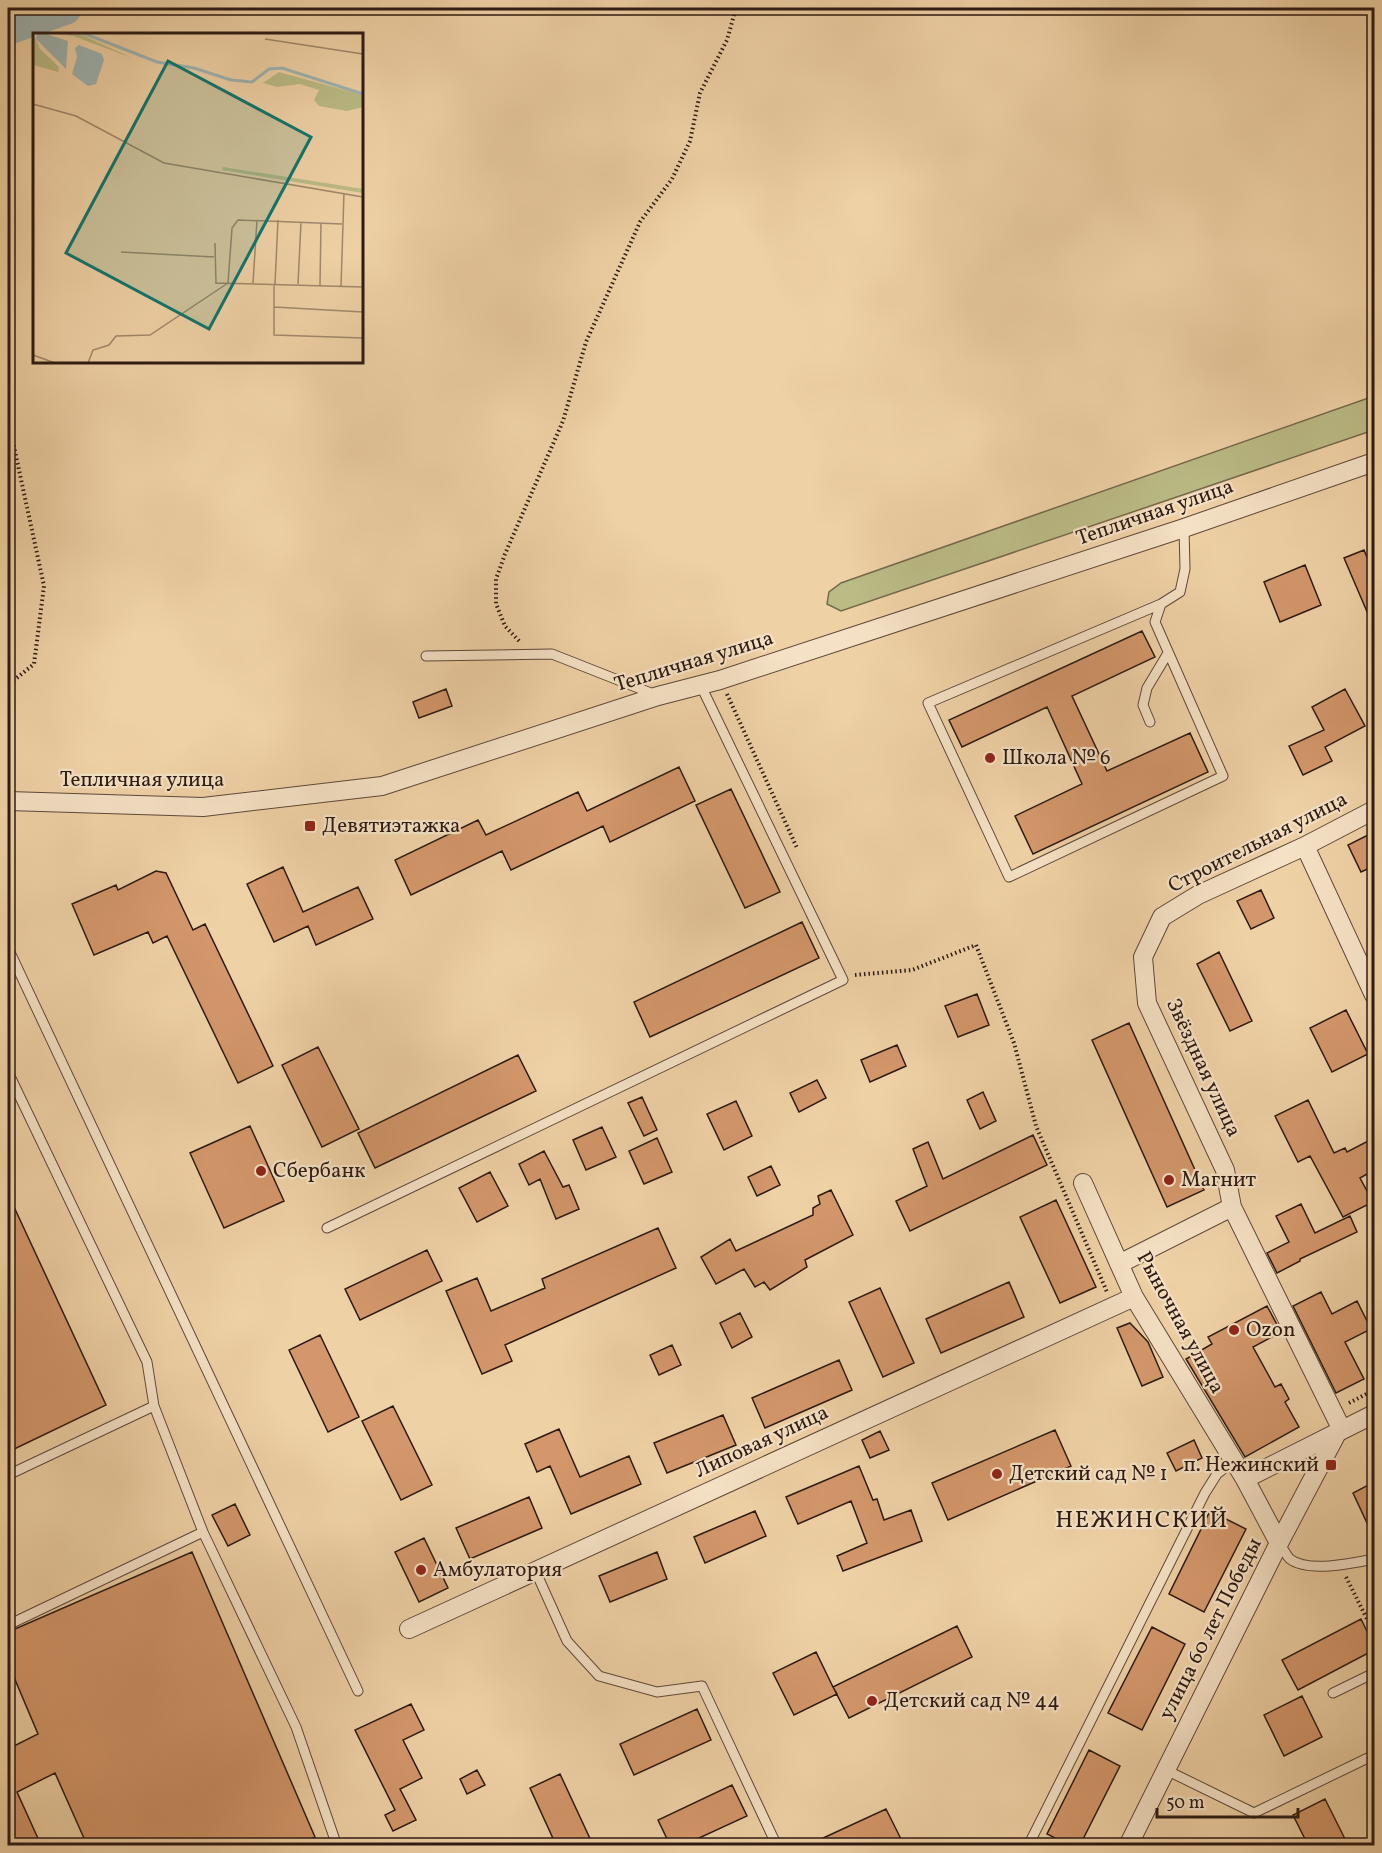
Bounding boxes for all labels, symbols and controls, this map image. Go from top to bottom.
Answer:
inset map [33,33,363,363]
street label: Тепличная улица [1072,472,1238,554]
street label: Тепличная улица [611,624,777,700]
place label: Школа № 6 [1002,744,1111,773]
marker: Школа № 6 [983,751,997,765]
street label: Тепличная улица [60,766,224,795]
street label: Строительная улица [1163,785,1353,901]
place label: Девятиэтажка [322,812,460,841]
marker: Девятиэтажка [303,819,317,833]
street label: Звёздная улица [1158,994,1248,1142]
place label: Сбербанк [273,1157,365,1186]
marker: Сбербанк [254,1164,268,1178]
place label: Магнит [1181,1166,1257,1195]
marker: Магнит [1162,1173,1176,1187]
street label: Рыночная улица [1129,1247,1231,1399]
place label: Ozon [1246,1316,1296,1345]
marker: Ozon [1227,1323,1241,1337]
street label: Липовая улица [690,1398,834,1486]
place label: п. Нежинский [1183,1451,1319,1480]
marker: п. Нежинский [1324,1458,1338,1472]
place label: Детский сад № 1 [1009,1460,1168,1489]
marker: Детский сад № 1 [990,1467,1004,1481]
district label: НЕЖИНСКИЙ [1055,1504,1229,1538]
street label: улица 60 лет Победы [1153,1533,1270,1725]
place label: Амбулатория [433,1556,562,1585]
marker: Амбулатория [414,1563,428,1577]
place label: Детский сад № 44 [884,1687,1060,1716]
marker: Детский сад № 44 [865,1694,879,1708]
scale bar [1157,1781,1298,1819]
text: 50 m [1166,1791,1205,1816]

